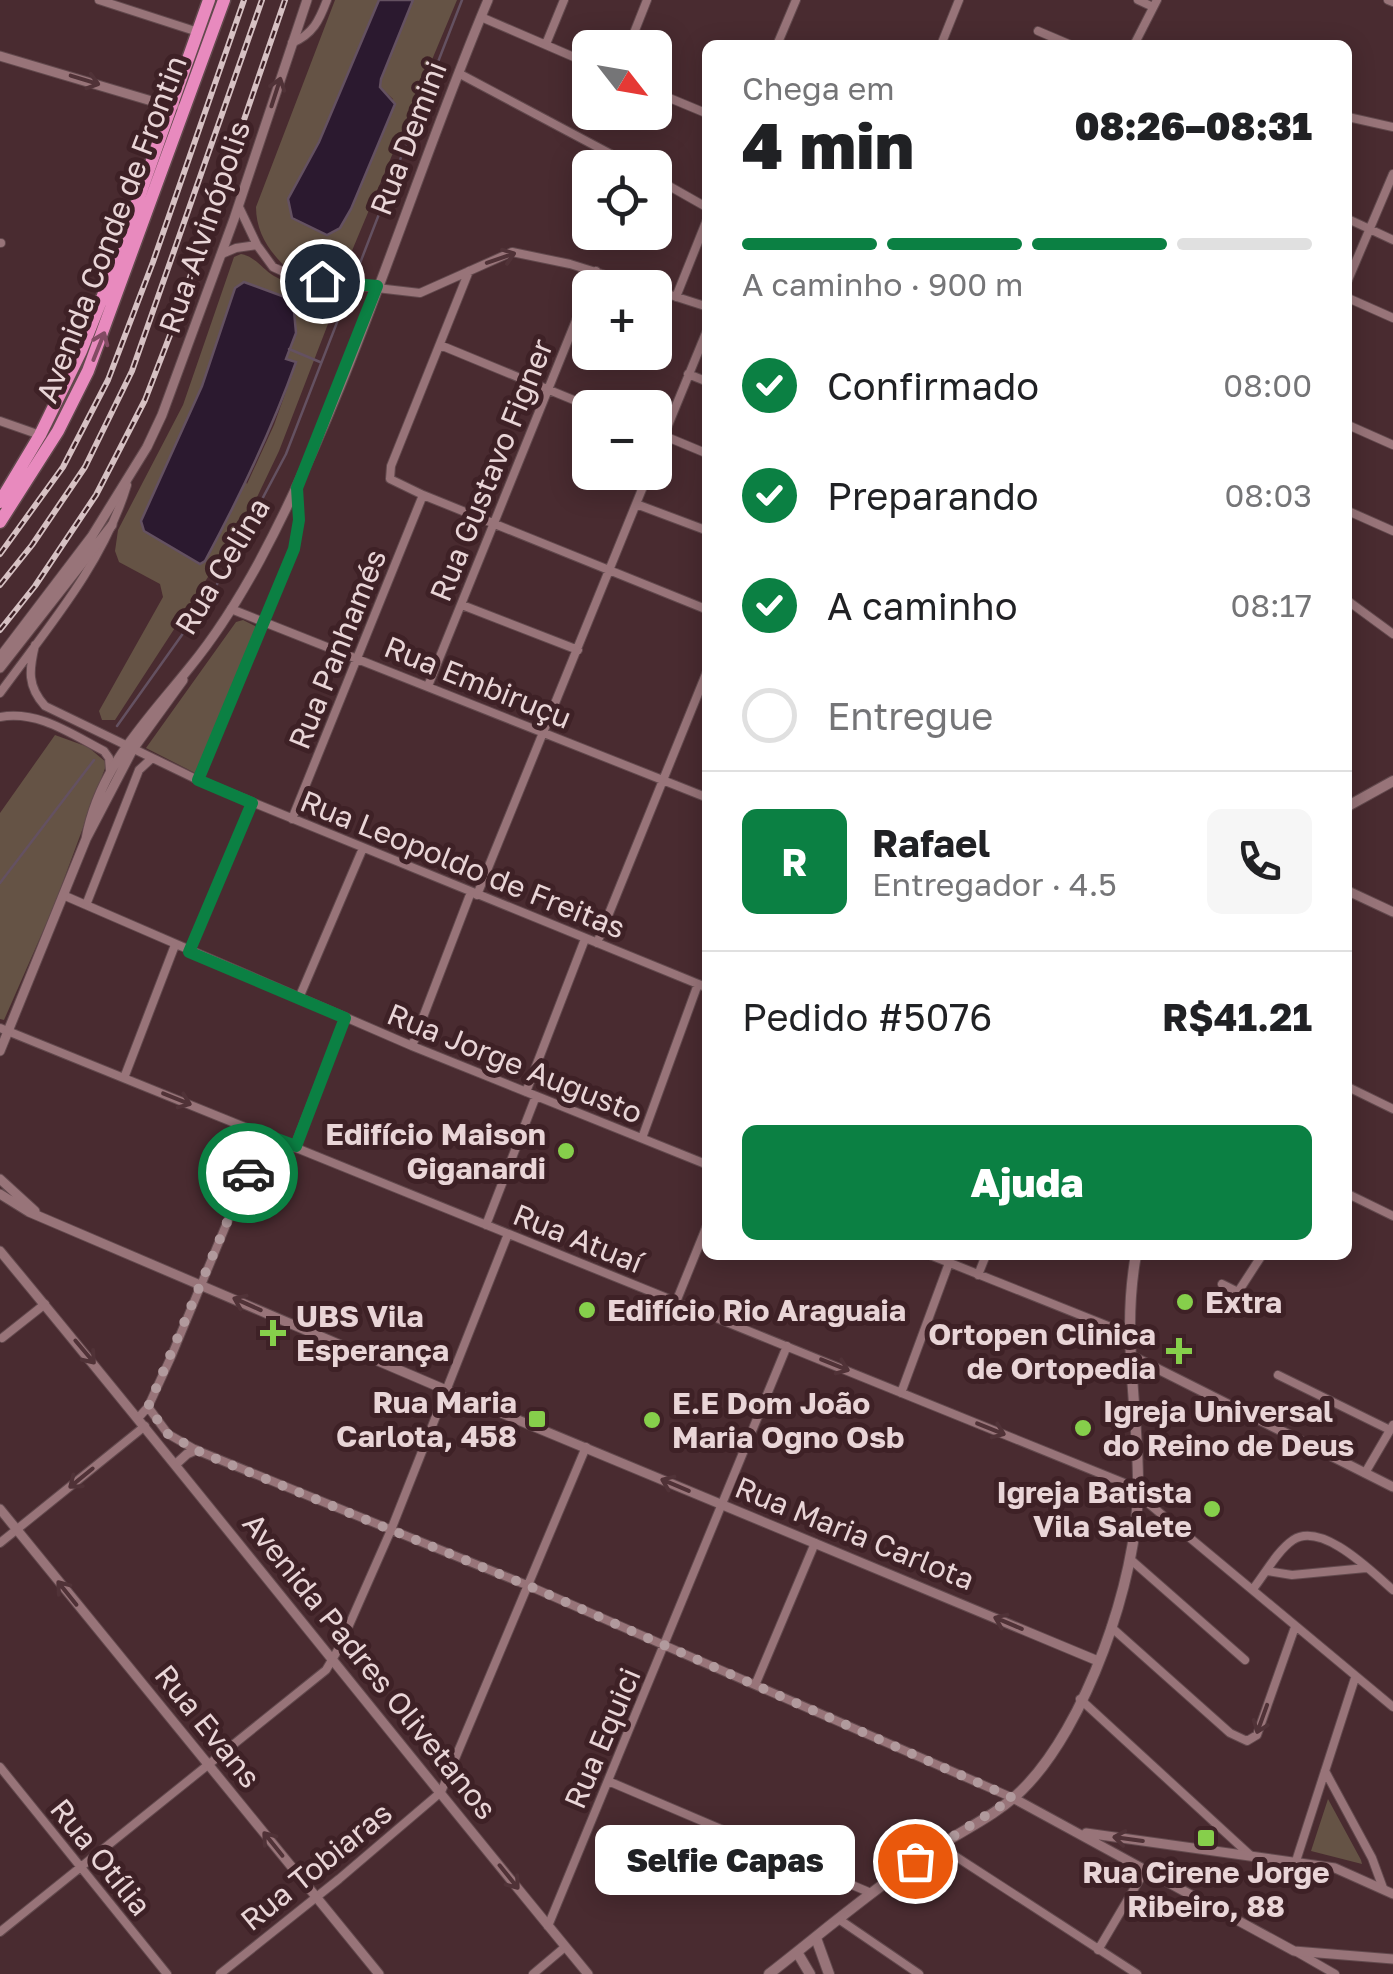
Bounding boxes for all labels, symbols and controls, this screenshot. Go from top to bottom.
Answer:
north arrow [572,30,672,130]
map controls [572,30,672,490]
street label: Avenida Conde de Frontin [28,50,194,408]
street label: Rua Demini [362,56,454,220]
text: Chega em [742,69,895,107]
one-way arrow [69,73,101,91]
one-way arrow [269,76,287,108]
text: 08:26–08:31 [1074,103,1312,148]
text: 4 min [742,105,914,183]
street label: Rua Alvinópolis [151,116,257,338]
button: locate [572,150,672,250]
pin [280,239,365,324]
one-way arrow [484,247,516,265]
icon: home [295,254,350,309]
text: A caminho · 900 m [742,265,1023,303]
button: + [572,270,672,370]
one-way arrow [91,331,109,361]
street label: Rua Gustavo Figner [422,333,560,606]
icon: check [742,358,797,413]
text: Confirmado [827,363,1039,408]
text: 08:00 [1223,366,1312,404]
button: − [572,390,672,490]
icon: check [742,468,797,523]
text: Preparando [827,473,1039,518]
text: 08:03 [1224,476,1312,514]
street label: Rua Celina [167,491,277,641]
street label: Rua Panhamés [281,544,393,754]
icon: check [742,578,797,633]
text: A caminho [827,583,1018,628]
text: 08:17 [1231,586,1312,624]
street label: Rua Embiruçu [379,628,577,736]
text: Entregue [827,693,993,738]
street label: Rua Leopoldo de Freitas [295,782,631,946]
button: phone [1207,809,1312,914]
text: Rafael [872,820,990,865]
text: R [781,839,808,884]
text: Entregador · 4.5 [872,865,1117,903]
text: Pedido #5076 [742,994,992,1039]
text: R$41.21 [1162,994,1312,1039]
street label: Rua Jorge Augusto [382,995,648,1131]
one-way arrow [161,1091,191,1109]
place label: Edifício Maison Giganardi [325,1116,546,1186]
courier [198,1123,298,1223]
button: Ajuda [742,1125,1312,1240]
marker: Edifício Maison Giganardi [555,1140,577,1162]
icon: car [221,1146,276,1201]
street label: Rua Atuaí [508,1196,650,1281]
place label: Extra [1205,1284,1282,1320]
marker: Extra [1174,1291,1196,1313]
place label: Edifício Rio Araguaia [607,1292,906,1328]
one-way arrow [232,1294,263,1312]
place label: UBS Vila Esperança [296,1298,449,1368]
marker: Edifício Rio Araguaia [576,1299,598,1321]
place label: Ortopen Clinica de Ortopedia [928,1316,1156,1386]
marker: UBS Vila Esperança [260,1320,286,1346]
marker: Ortopen Clinica de Ortopedia [1166,1338,1192,1364]
one-way arrow [74,1339,96,1365]
one-way arrow [819,1358,850,1376]
place label: Rua Maria Carlota, 458 [336,1384,517,1454]
place label: E.E Dom João Maria Ogno Osb [672,1385,904,1455]
place label: Igreja Universal do Reino de Deus [1103,1393,1354,1463]
marker: Rua Maria Carlota, 458 [526,1408,548,1430]
marker: E.E Dom João Maria Ogno Osb [641,1409,663,1431]
marker: Igreja Universal do Reino de Deus [1072,1417,1094,1439]
one-way arrow [975,1421,1006,1439]
one-way arrow [68,1468,95,1489]
street label: Rua Maria Carlota [730,1469,980,1597]
place label: Igreja Batista Vila Salete [996,1474,1192,1544]
one-way arrow [660,1475,691,1493]
marker: Igreja Batista Vila Salete [1201,1498,1223,1520]
street label: Avenida Padres Olivetanos [236,1506,504,1826]
one-way arrow [56,1580,78,1606]
one-way arrow [993,1613,1024,1631]
street label: Rua Evans [148,1657,268,1795]
street label: Rua Equici [556,1662,648,1814]
one-way arrow [1252,1702,1270,1734]
street label: Rua Otília [43,1791,159,1923]
street label: Rua Tobiaras [233,1794,399,1938]
pin [873,1819,958,1904]
callout: Selfie Capas [595,1826,855,1896]
marker: Rua Cirene Jorge Ribeiro, 88 [1195,1827,1217,1849]
one-way arrow [1113,1829,1145,1847]
one-way arrow [262,1832,284,1858]
icon: bag [888,1834,943,1889]
text: Selfie Capas [626,1841,824,1879]
place label: Rua Cirene Jorge Ribeiro, 88 [1082,1854,1330,1924]
one-way arrow [498,1864,520,1890]

